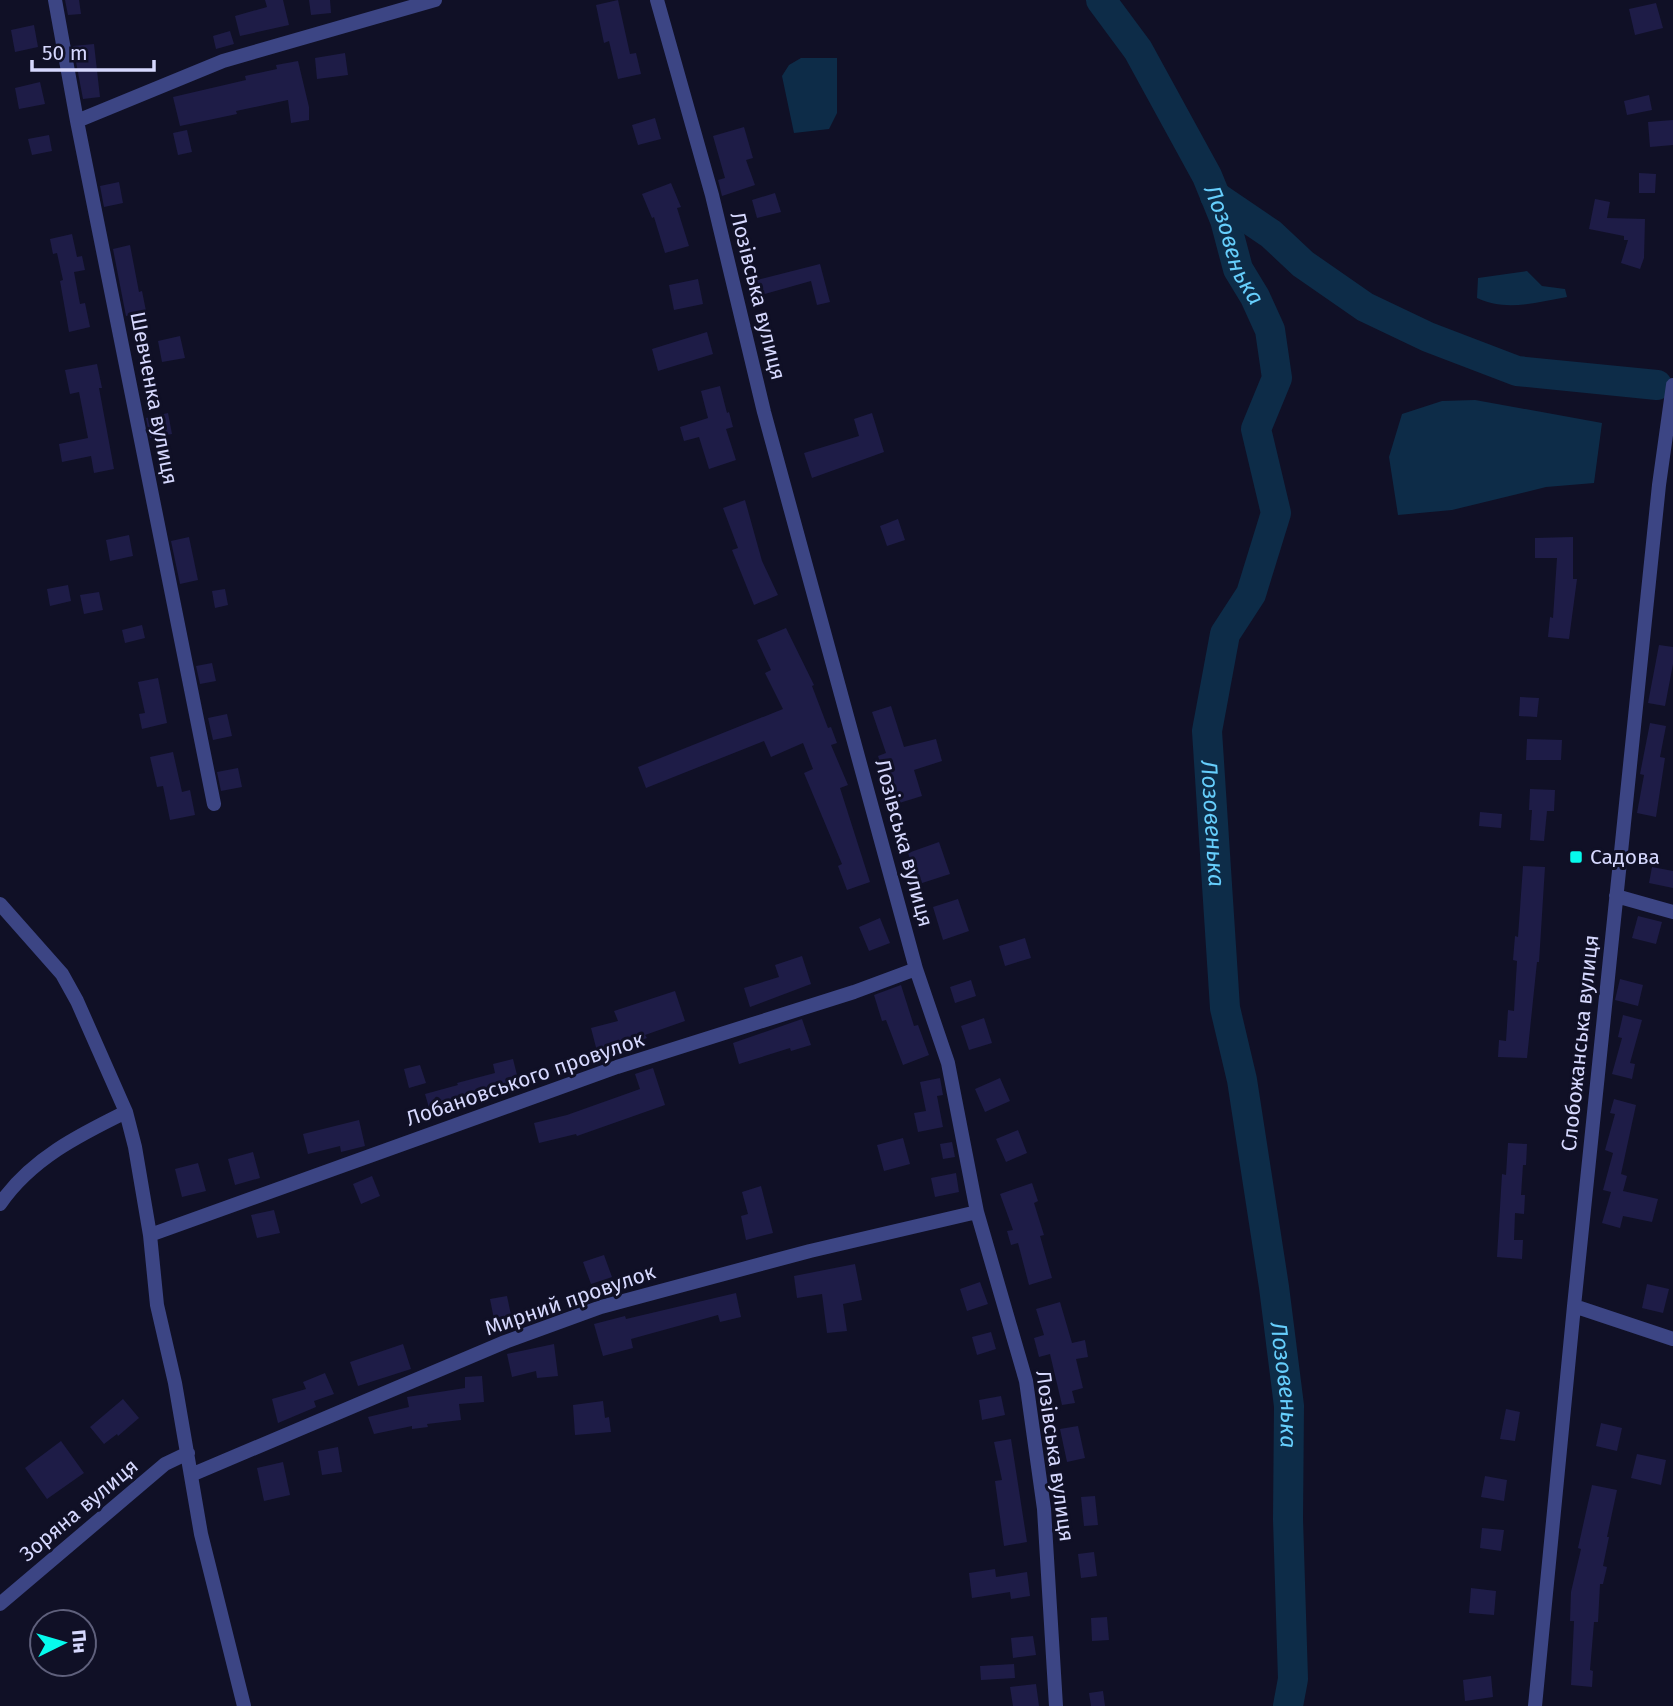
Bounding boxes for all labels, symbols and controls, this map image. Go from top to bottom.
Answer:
scale bar [32,28,154,72]
text: 50 m [42,40,88,66]
water label: Лозовенька [1198,180,1270,310]
street label: Лозівська вулиця [725,209,791,383]
street label: Шевченка вулиця [124,309,184,487]
street label: Лозівська вулиця [869,756,939,930]
water label: Лозовенька [1195,758,1231,888]
place label: Садова [1590,844,1660,870]
marker: Садова [1568,849,1584,865]
street label: Слобожанська вулиця [1556,933,1604,1153]
street label: Лобановського провулок [403,1026,648,1132]
street label: Мирний провулок [481,1259,659,1341]
water label: Лозовенька [1264,1319,1304,1448]
street label: Лозівська вулиця [1030,1369,1080,1543]
street label: Зоряна вулиця [14,1453,144,1567]
north arrow [28,1608,98,1678]
text: Пн [67,1629,92,1654]

